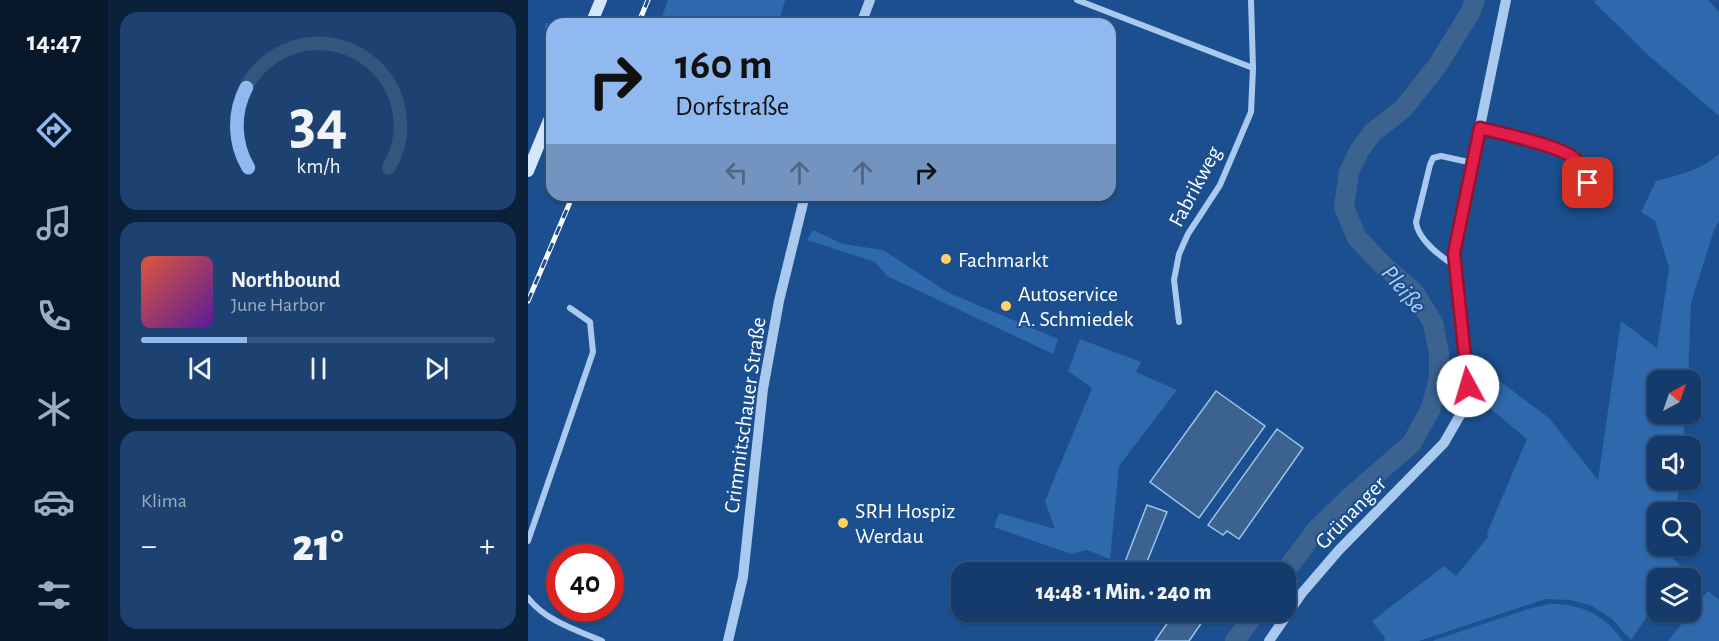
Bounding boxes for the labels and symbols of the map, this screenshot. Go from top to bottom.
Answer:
street label: Fabrikweg [1165,142,1225,230]
pin [1562,157,1613,208]
place label: Fachmarkt [958,249,1048,271]
marker: Fachmarkt [939,252,953,266]
water label: Pleiße [1377,261,1430,318]
place label: Autoservice A. Schmiedek [1018,283,1134,330]
marker: Autoservice A. Schmiedek [999,299,1013,313]
street label: Crimmitschauer Straße [720,316,770,515]
position arrow [1436,354,1500,418]
north arrow [1647,370,1701,424]
street label: Grünanger [1311,472,1390,553]
place label: SRH Hospiz Werdau [855,500,955,547]
marker: SRH Hospiz Werdau [836,516,850,530]
speed limit sign: 40 [546,544,624,622]

